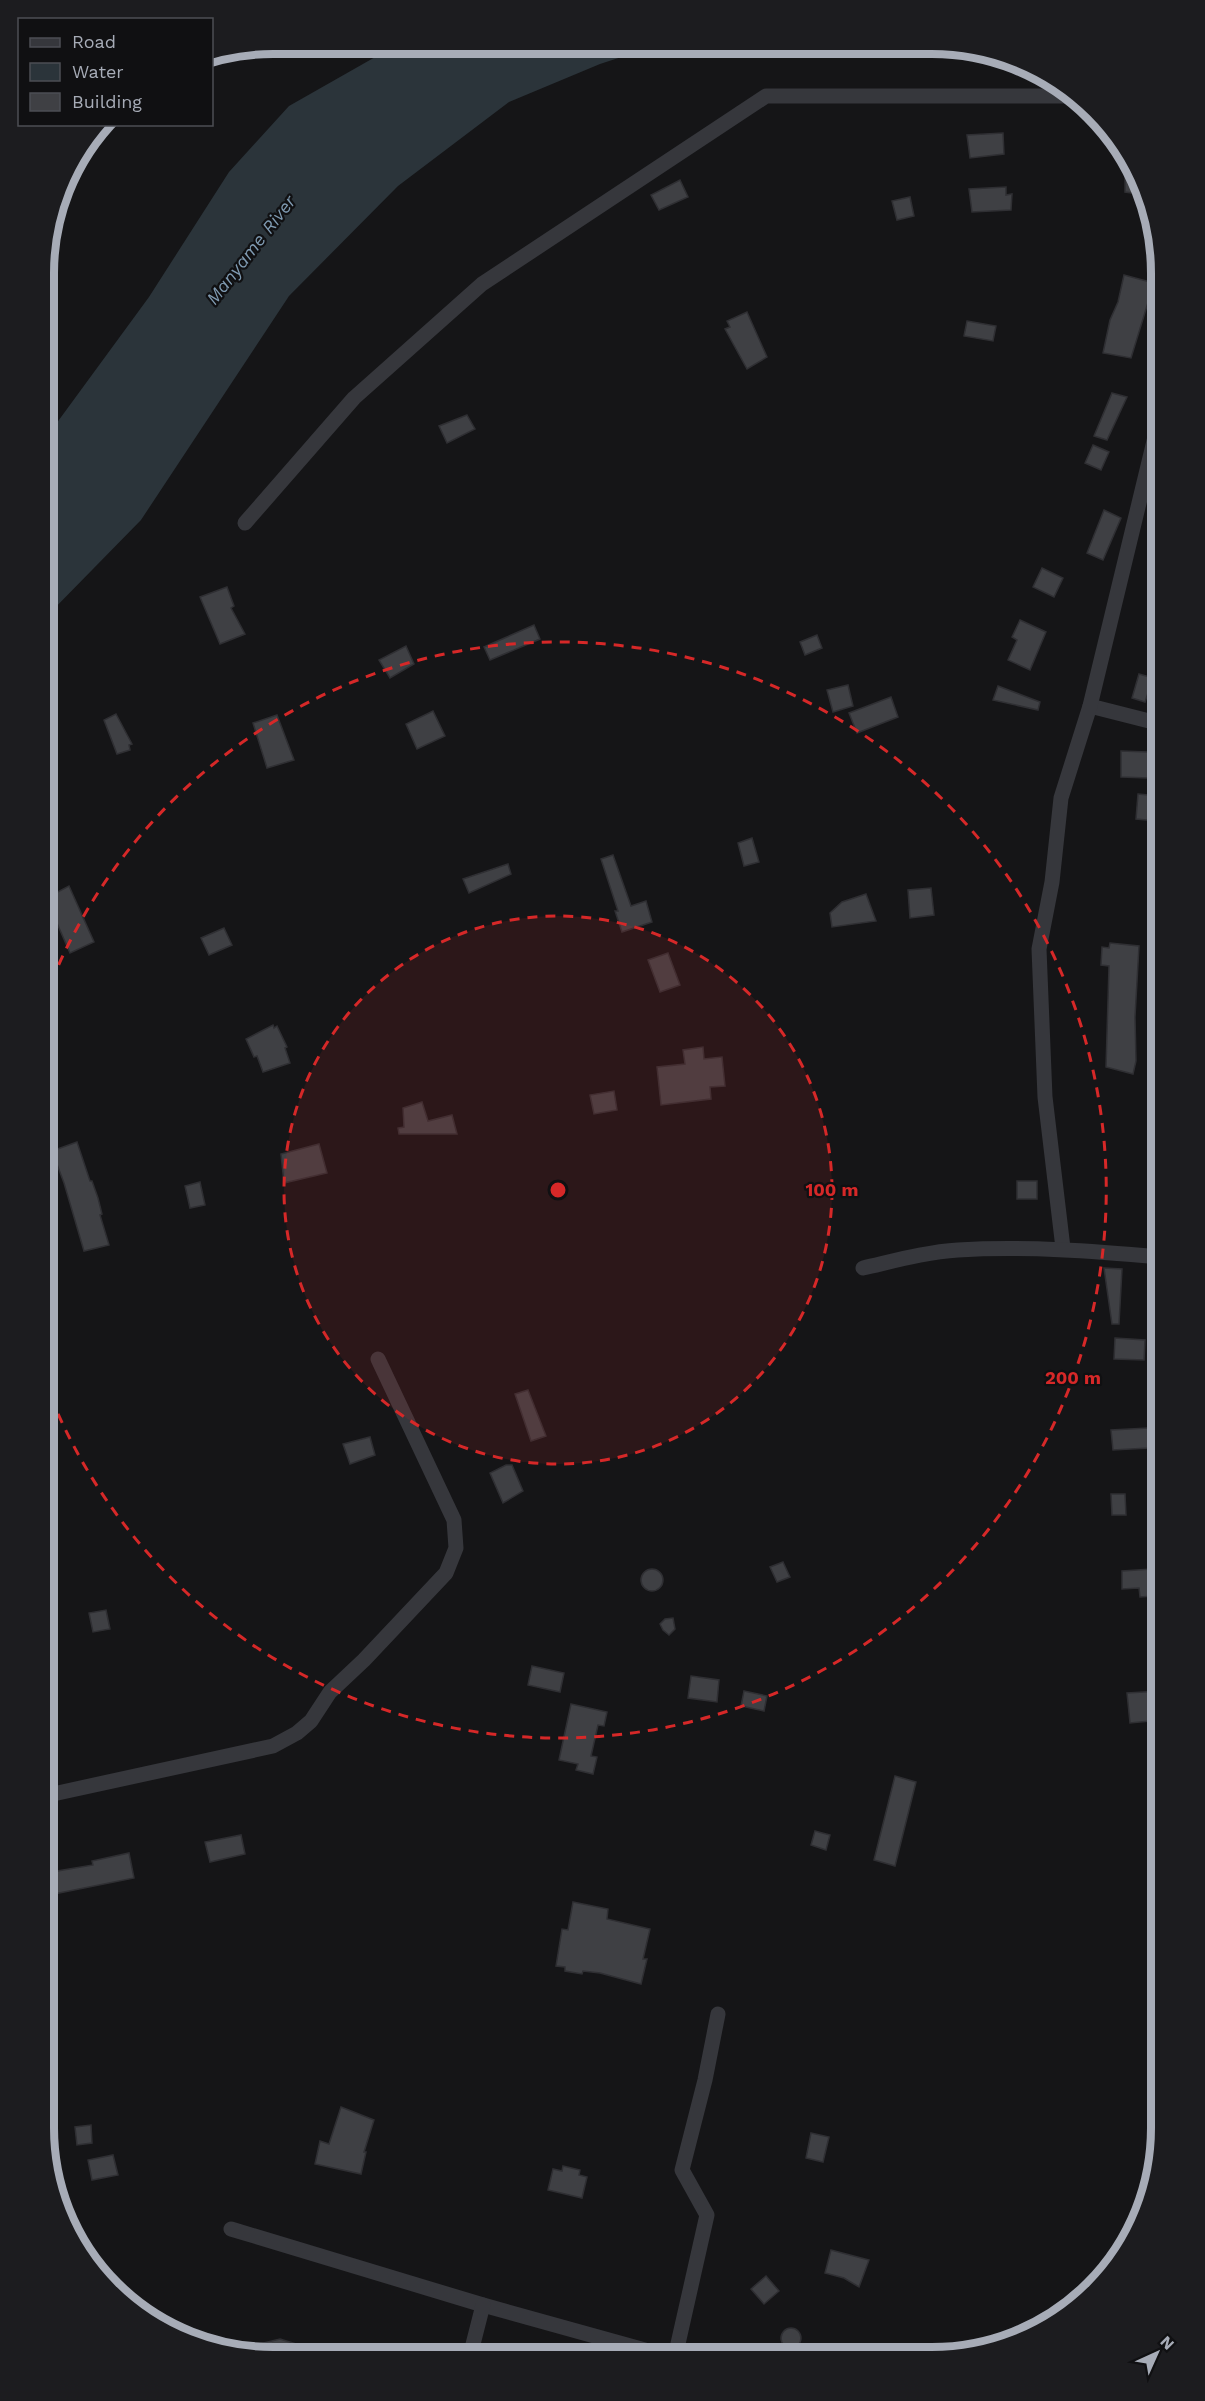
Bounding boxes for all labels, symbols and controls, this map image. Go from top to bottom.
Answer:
legend [18,18,213,126]
text: Road [72,31,116,52]
text: Water [72,61,124,82]
text: Building [72,91,142,112]
water label: Manyame River [201,190,300,308]
text: 100 m [805,1179,859,1200]
centre of rings [548,1180,568,1200]
text: 200 m [1045,1367,1101,1388]
north arrow [1127,2323,1187,2383]
text: N [1156,2332,1178,2354]

